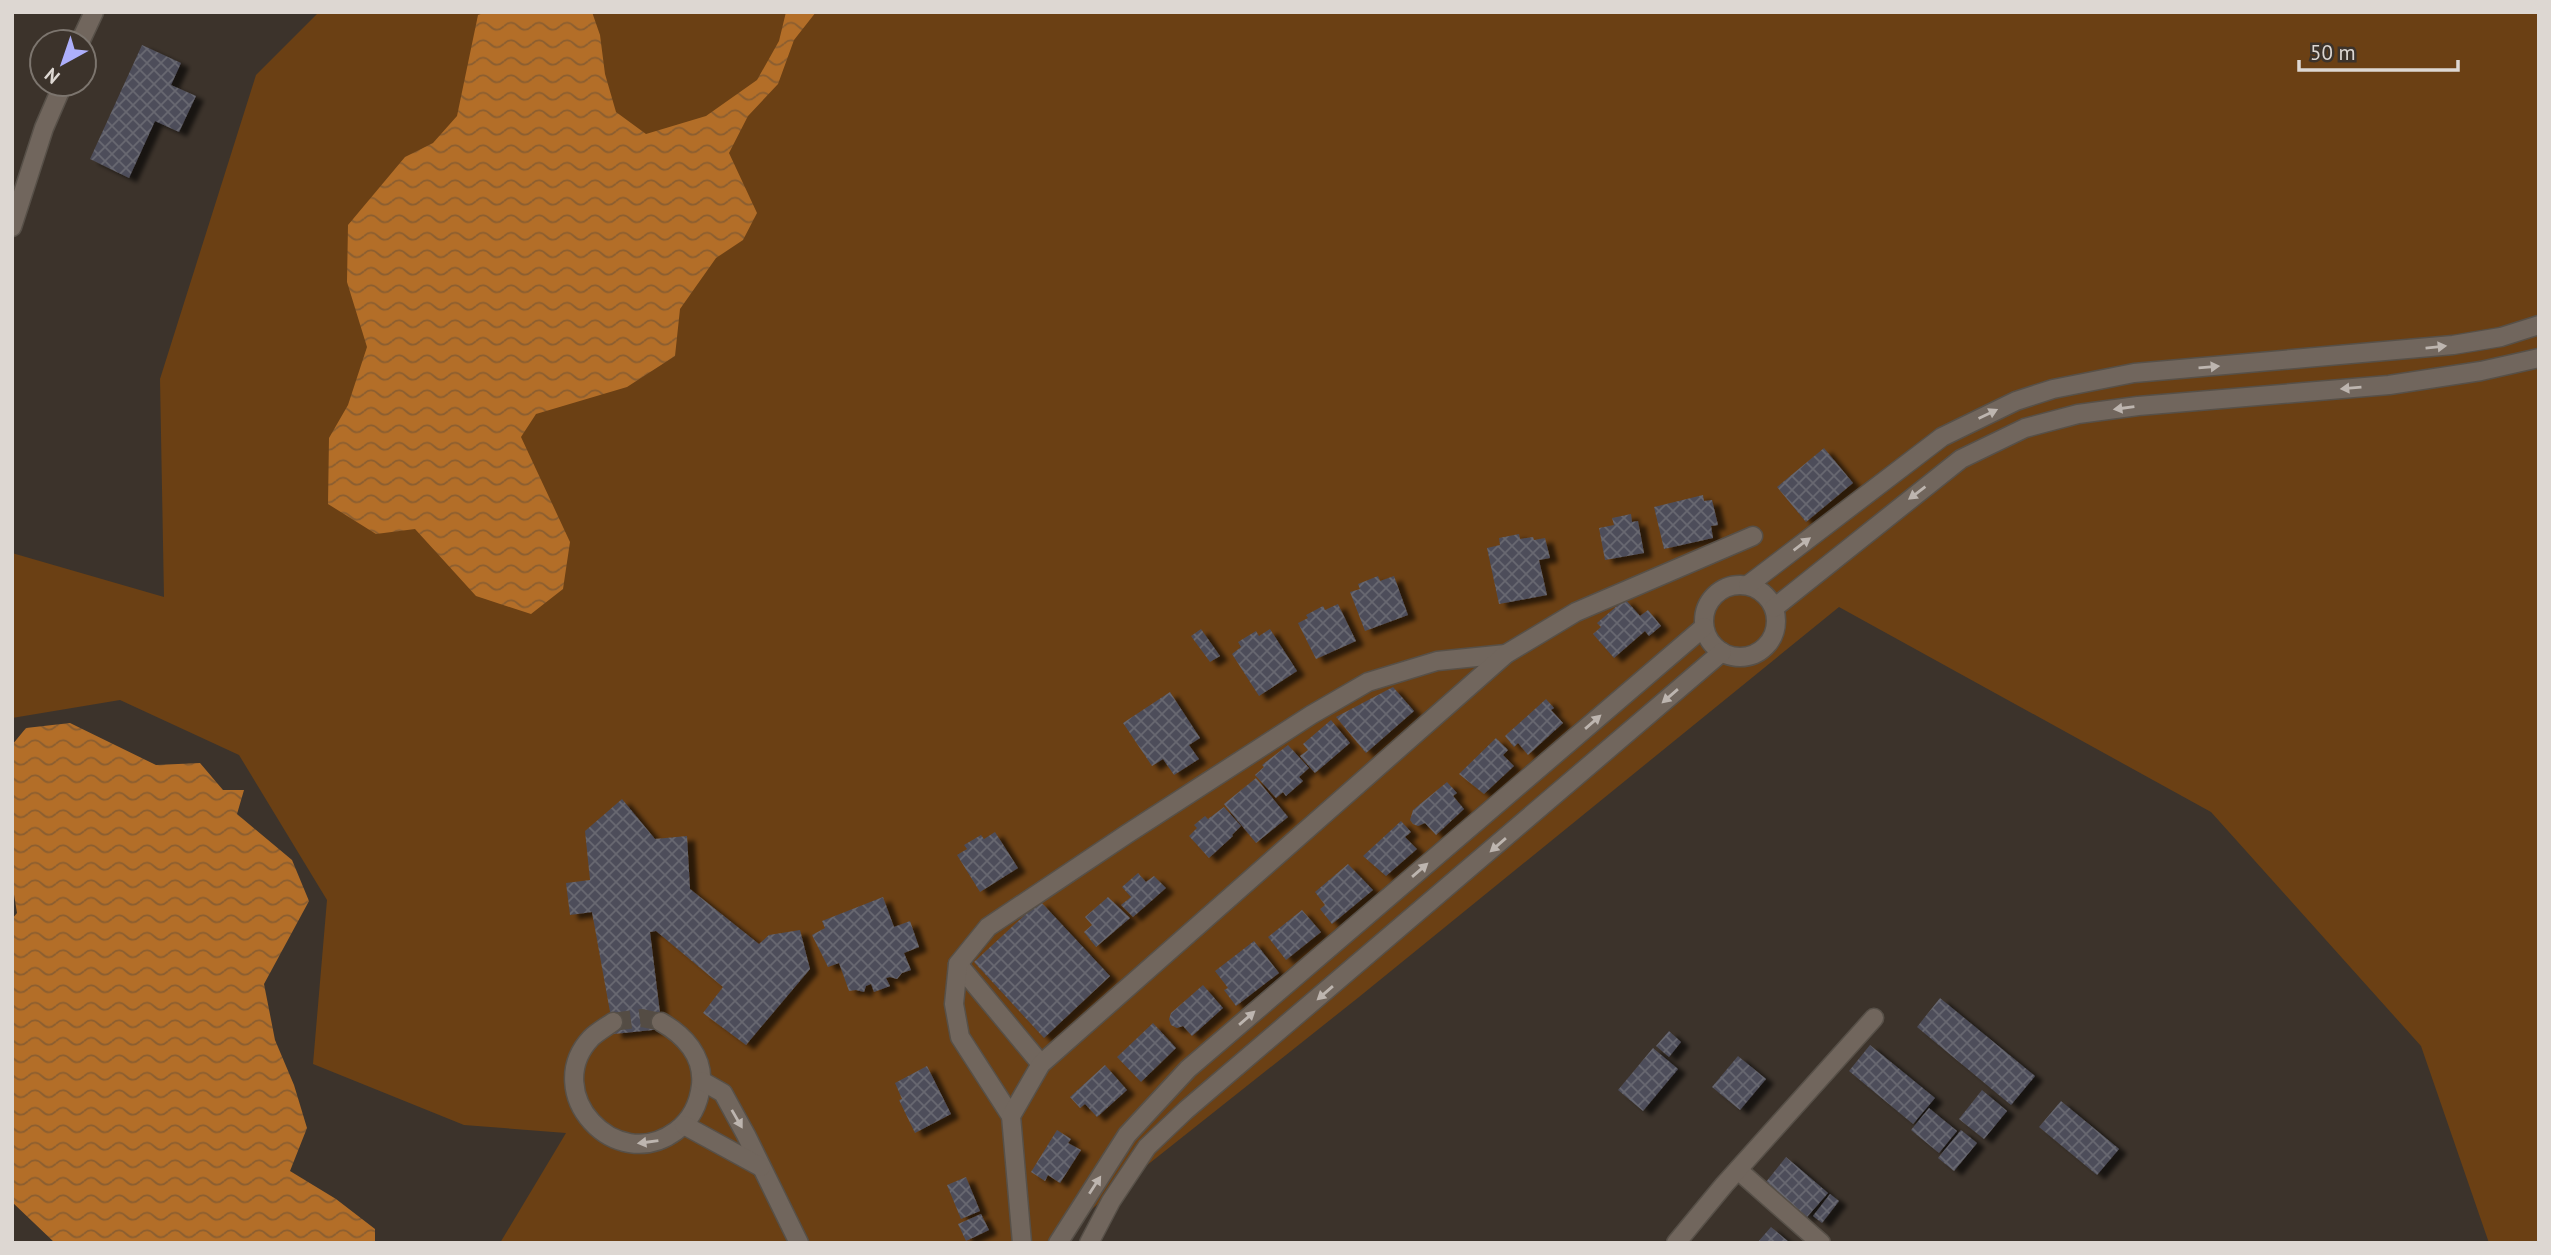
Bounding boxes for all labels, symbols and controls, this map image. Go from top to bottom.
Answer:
north arrow [28,28,98,98]
scale bar [2299,28,2458,72]
text: 50 m [2310,39,2356,66]
text: N [40,63,65,89]
one-way arrow [2425,341,2447,352]
one-way arrow [2198,361,2220,372]
one-way arrow [2339,383,2361,394]
one-way arrow [2113,402,2135,413]
one-way arrow [1978,408,1998,420]
one-way arrow [1909,485,1927,500]
one-way arrow [1793,537,1811,551]
one-way arrow [1661,688,1679,704]
one-way arrow [1584,715,1602,730]
one-way arrow [1489,837,1506,852]
one-way arrow [1411,862,1429,878]
one-way arrow [1316,985,1334,1001]
one-way arrow [1239,1011,1256,1026]
one-way arrow [731,1109,743,1129]
one-way arrow [636,1137,658,1148]
one-way arrow [1089,1176,1102,1195]

